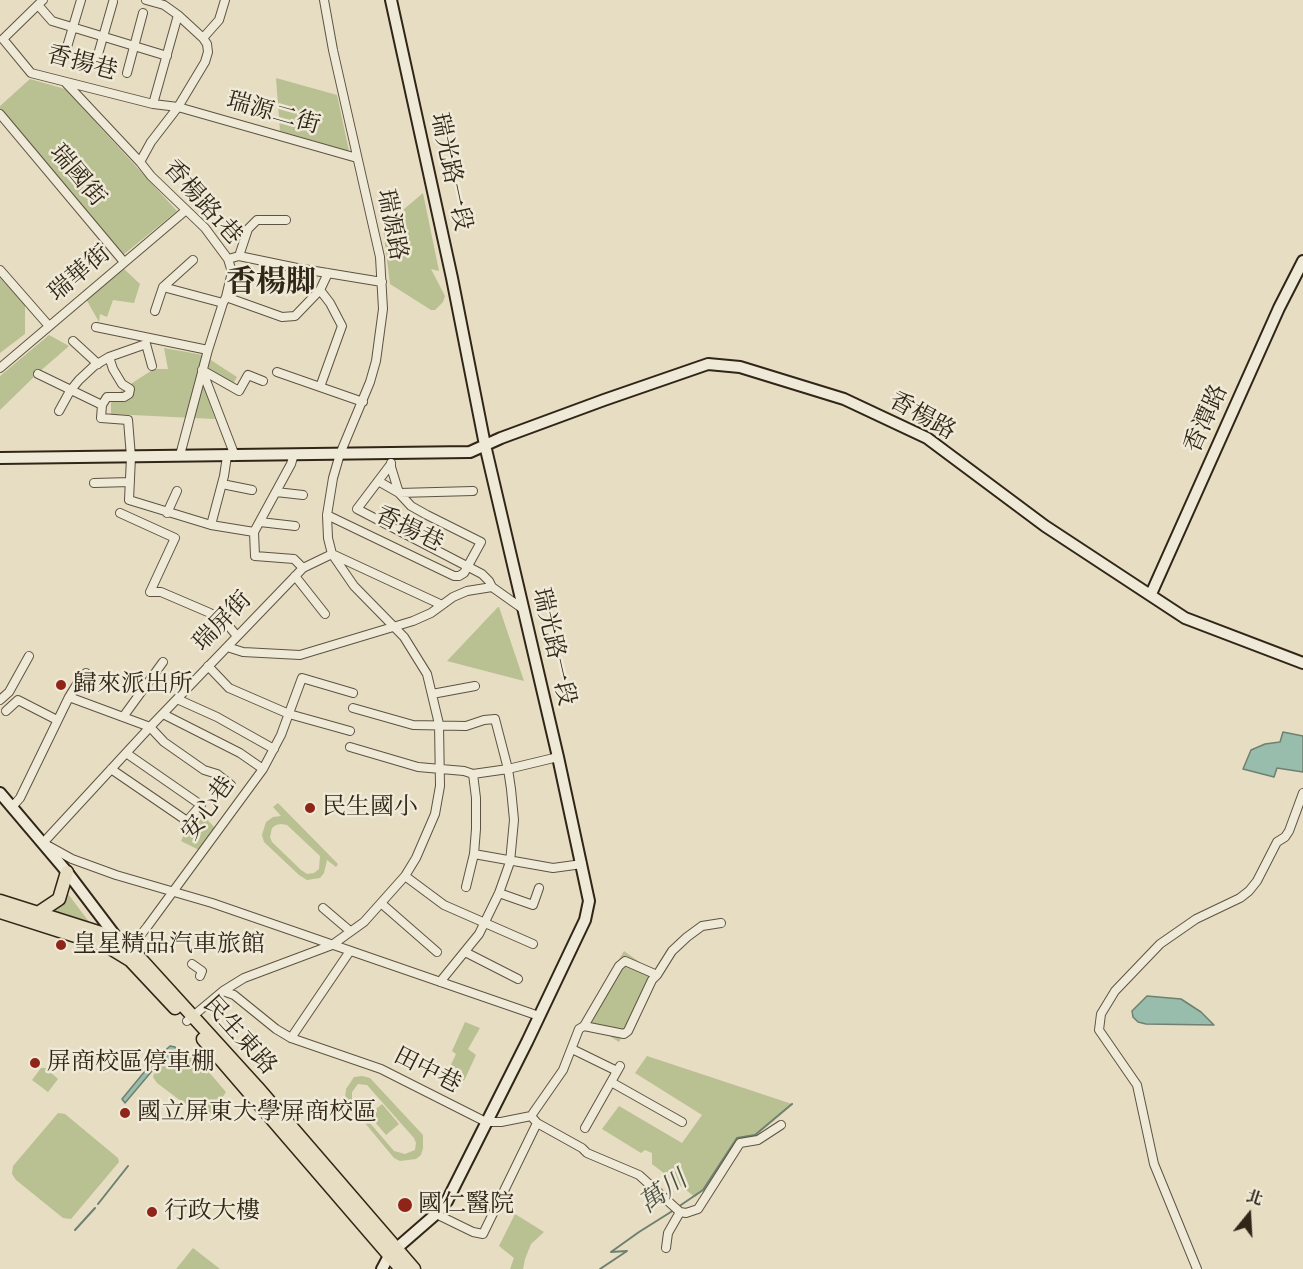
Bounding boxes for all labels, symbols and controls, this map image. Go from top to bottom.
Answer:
street label: 香揚巷 [43,41,121,87]
street label: 瑞源二街 [223,87,323,141]
street label: 瑞光路一段 [423,110,477,234]
street label: 瑞國街 [43,139,111,213]
street label: 香楊路1巷 [156,155,248,251]
street label: 瑞源路 [370,187,412,263]
street label: 瑞華街 [43,240,117,308]
district label: 香楊脚 [226,266,316,302]
street label: 香潭路 [1179,380,1235,458]
street label: 香楊路 [884,387,960,447]
street label: 香揚巷 [370,501,448,559]
street label: 瑞光路一段 [525,585,581,709]
street label: 瑞屏街 [188,586,258,658]
place label: 歸來派出所 [73,671,193,699]
marker: 歸來派出所 [54,678,68,692]
street label: 安心巷 [176,771,242,847]
place label: 民生國小 [322,794,418,822]
marker: 民生國小 [303,801,317,815]
place label: 皇星精品汽車旅館 [73,931,265,959]
marker: 皇星精品汽車旅館 [54,938,68,952]
street label: 民生東路 [196,991,282,1081]
street label: 田中巷 [388,1042,466,1100]
place label: 屏商校區停車棚 [47,1049,215,1077]
marker: 屏商校區停車棚 [28,1056,42,1070]
place label: 國立屏東大學屏商校區 [137,1099,377,1127]
marker: 國立屏東大學屏商校區 [118,1106,132,1120]
water label: 萬川 [634,1165,694,1221]
north arrow [1219,1185,1279,1245]
text: 北 [1244,1185,1266,1211]
place label: 國仁醫院 [418,1191,514,1219]
marker: 國仁醫院 [396,1196,414,1214]
place label: 行政大樓 [164,1198,260,1226]
marker: 行政大樓 [145,1205,159,1219]

